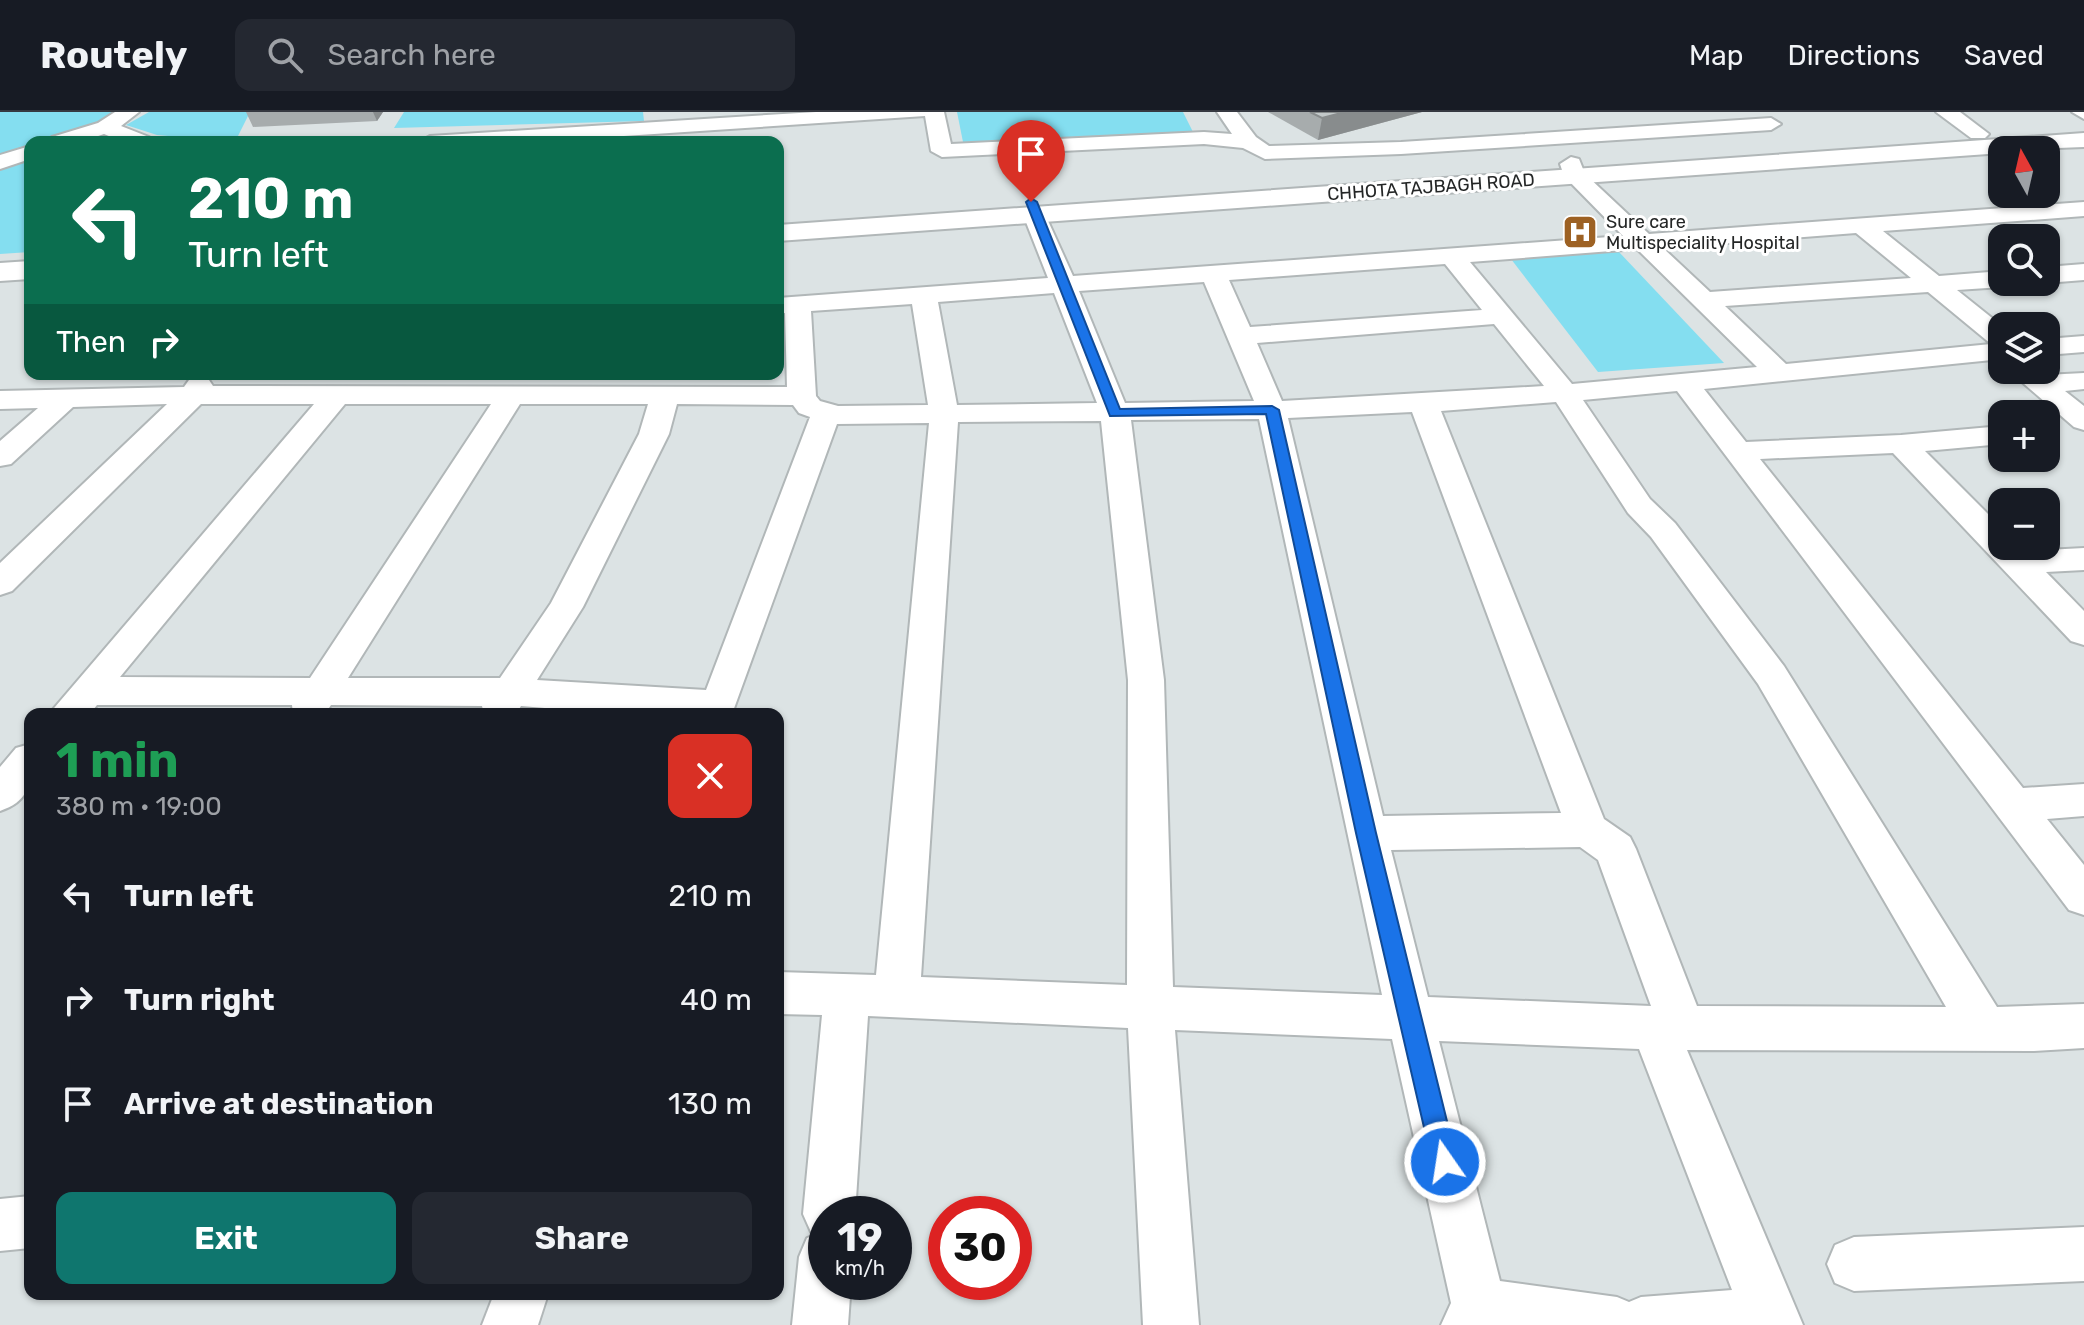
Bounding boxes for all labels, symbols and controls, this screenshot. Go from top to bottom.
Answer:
search box [235,19,795,91]
text: Routely [40,32,187,78]
icon: search [263,33,307,77]
text: Search here [327,37,496,73]
text: Map [1689,39,1743,72]
text: Directions [1787,39,1920,72]
text: Saved [1964,39,2044,72]
pin [997,120,1065,202]
icon: arrive [1009,132,1053,176]
north arrow [1988,136,2060,208]
map controls [1988,136,2060,560]
text: 210 m [188,166,354,232]
icon: left [56,168,160,272]
street label: CHHOTA TAJBAGH ROAD [1326,169,1536,205]
place label: Sure care Multispeciality Hospital [1606,211,1800,254]
hospital icon: Sure care Multispeciality Hospital [1561,213,1599,251]
button: search [1988,224,2060,296]
text: Turn left [188,233,329,276]
button: layers [1988,312,2060,384]
icon: right [142,320,186,364]
text: Then [56,324,126,360]
button: + [1988,400,2060,472]
button: − [1988,488,2060,560]
text: 1 min [56,732,179,789]
button: close [668,734,752,818]
text: 380 m · 19:00 [56,791,222,822]
icon: left [56,874,100,918]
text: Turn left [124,878,254,914]
text: 210 m [668,878,752,914]
icon: right [56,978,100,1022]
text: Turn right [124,982,275,1018]
text: 40 m [680,982,752,1018]
icon: arrive [56,1082,100,1126]
text: Arrive at destination [124,1086,434,1122]
text: 130 m [668,1086,752,1122]
position arrow [1403,1120,1487,1204]
button: Exit [56,1192,396,1284]
button: Share [412,1192,752,1284]
speed limit sign: 30 [928,1196,1032,1300]
text: 19 [837,1214,883,1261]
text: km/h [835,1256,885,1280]

